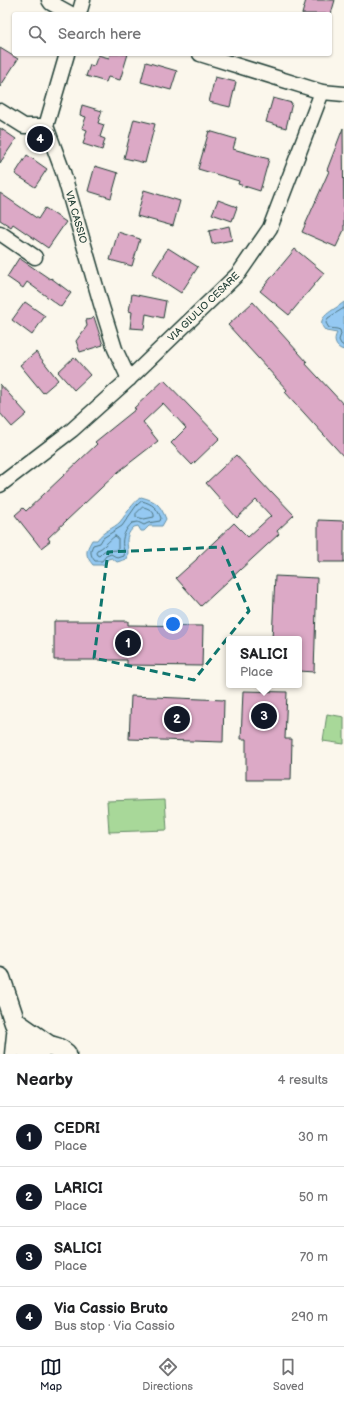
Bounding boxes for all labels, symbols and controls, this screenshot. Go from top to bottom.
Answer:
search box [12,12,332,56]
icon: search [26,23,48,45]
text: Search here [58,25,141,44]
pin: 4 [27,124,53,154]
street label: VIA CASSIO [63,189,89,245]
street label: VIA GIULIO CESARE [166,269,242,344]
your location [163,614,183,634]
pin: 1 [115,628,141,658]
popup [226,636,302,688]
text: SALICI [240,645,288,664]
text: Place [240,664,273,680]
pin: 3 [251,701,277,731]
pin: 2 [164,704,190,734]
text: Nearby [16,1070,73,1090]
text: 4 results [278,1072,328,1088]
text: CEDRI [54,1119,100,1138]
text: 1 [26,1129,32,1145]
text: 30 m [298,1129,328,1145]
text: Place [54,1138,87,1154]
text: LARICI [54,1179,103,1198]
text: 2 [25,1189,33,1205]
text: 50 m [299,1189,328,1205]
text: Place [54,1198,87,1214]
text: SALICI [54,1239,102,1258]
text: 3 [25,1249,33,1265]
text: 70 m [300,1249,328,1265]
text: Place [54,1258,87,1274]
text: Via Cassio Bruto [54,1299,168,1318]
text: 4 [25,1309,33,1325]
text: 290 m [291,1309,328,1325]
text: Bus stop · Via Cassio [54,1318,175,1334]
tab: Map [40,1356,62,1393]
tab: Directions [142,1356,193,1393]
tab: Saved [273,1356,304,1393]

